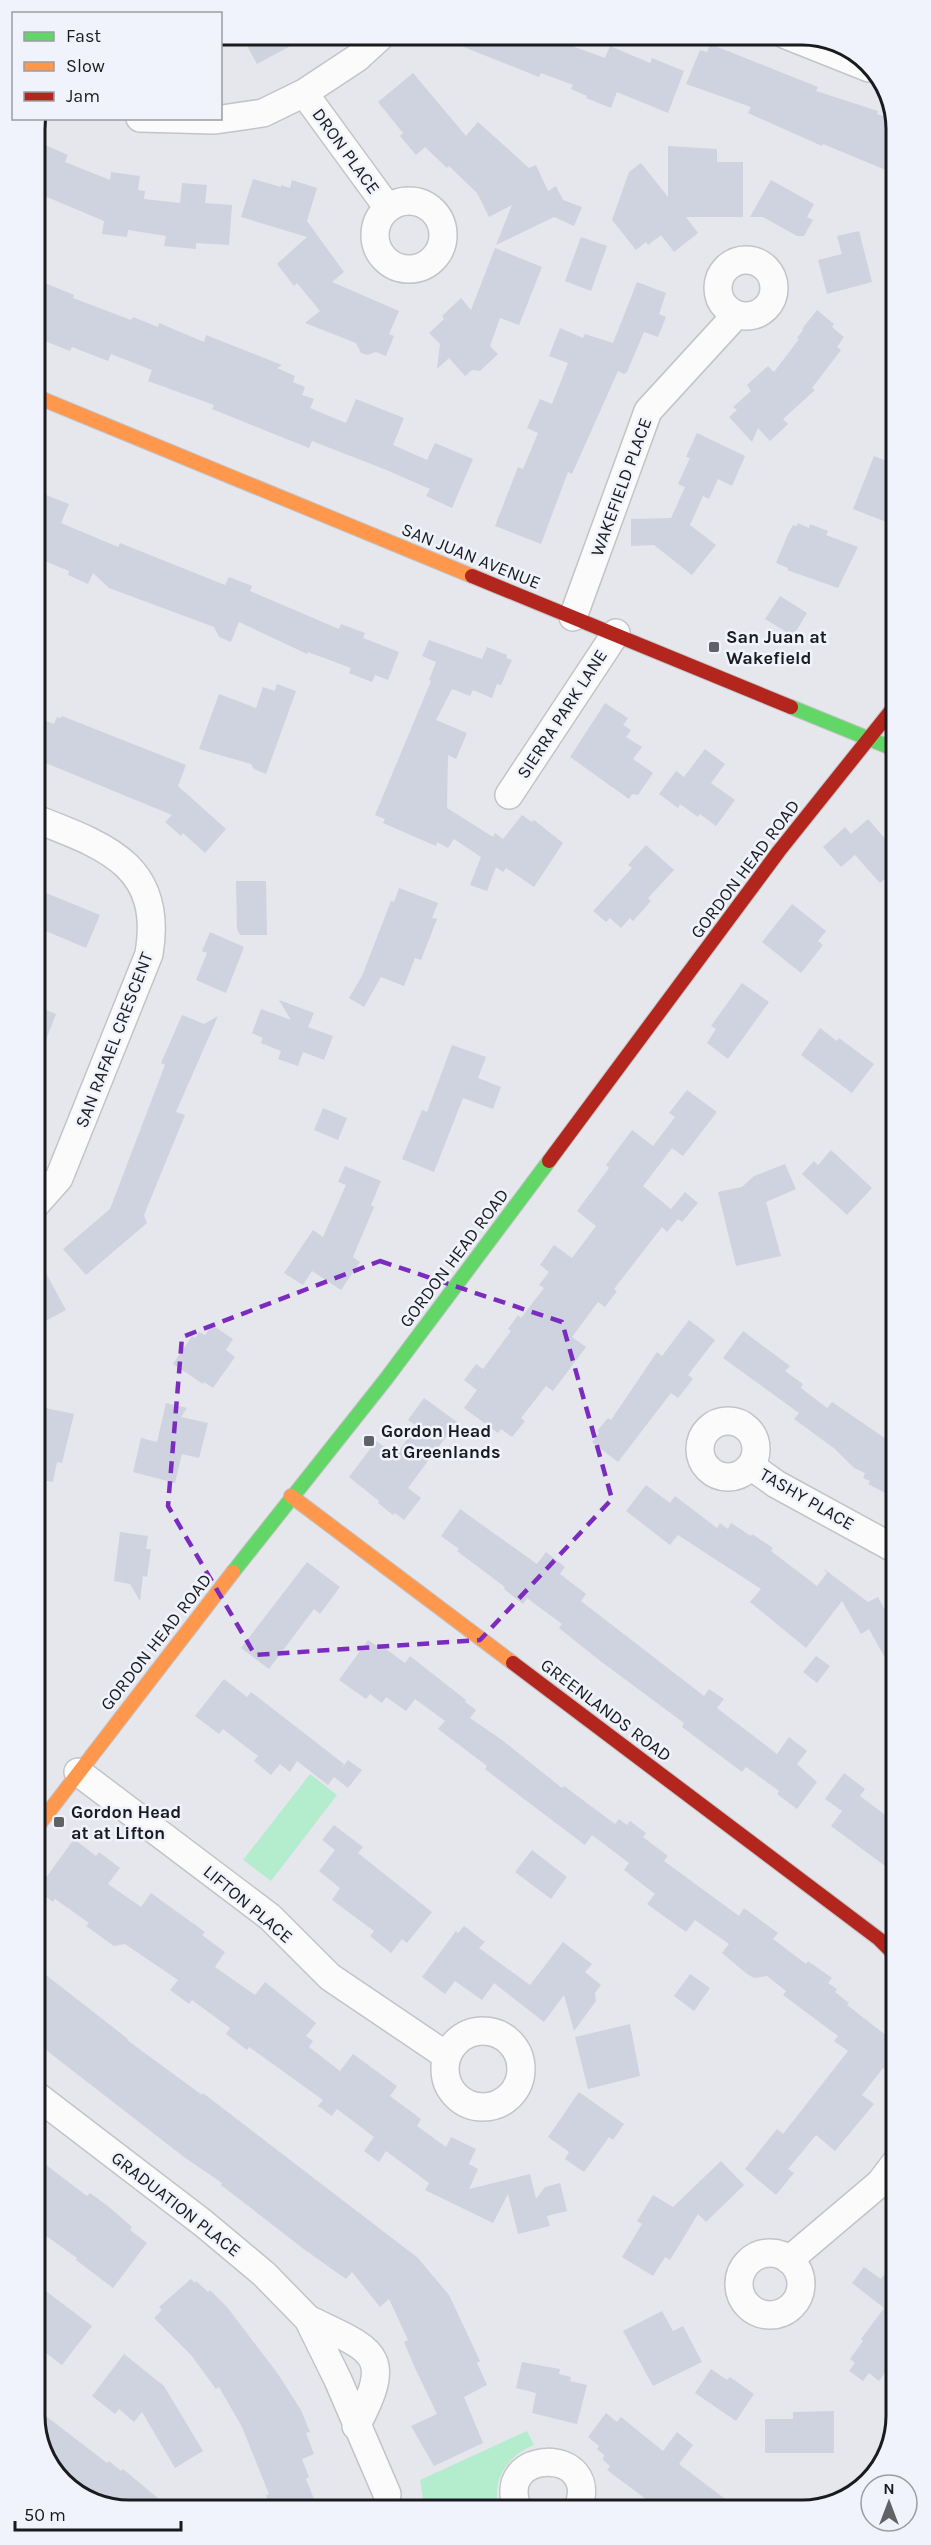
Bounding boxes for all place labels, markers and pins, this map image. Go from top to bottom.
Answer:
place label: San Juan at Wakefield [726,626,827,669]
marker: San Juan at Wakefield [707,640,721,654]
place label: Gordon Head at Greenlands [381,1420,501,1463]
marker: Gordon Head at Greenlands [362,1434,376,1448]
place label: Gordon Head at at Lifton [71,1801,181,1844]
marker: Gordon Head at at Lifton [52,1815,66,1829]

